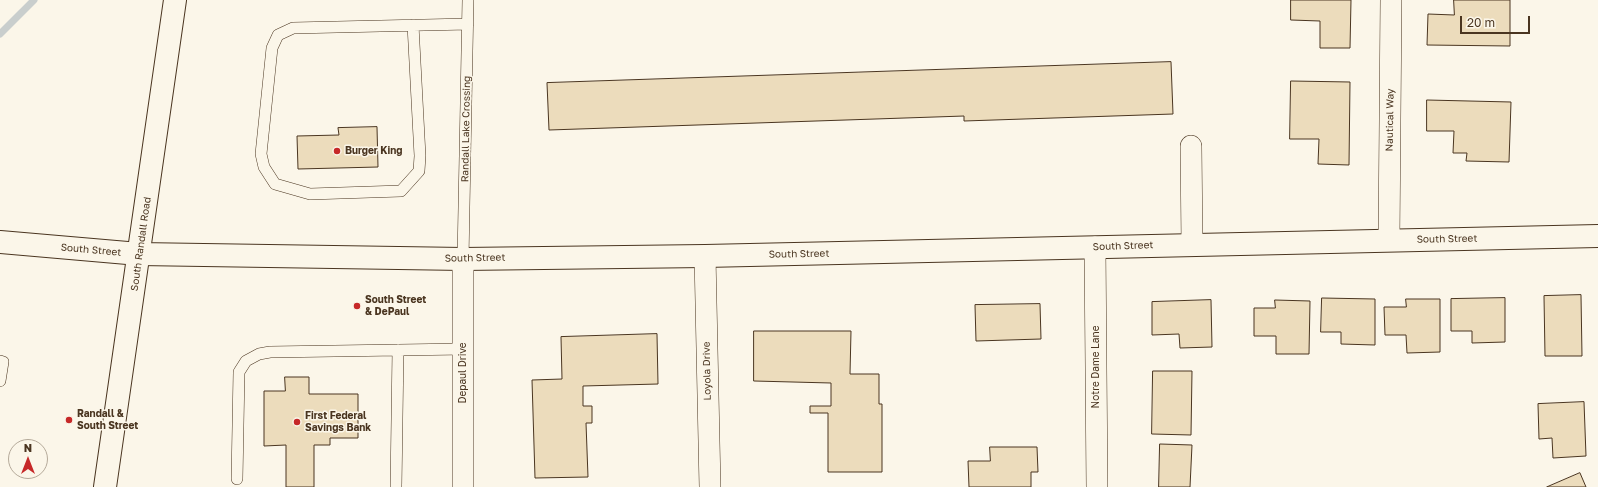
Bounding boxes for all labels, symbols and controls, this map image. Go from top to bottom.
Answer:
scale bar [1462,8,1532,34]
text: 20 m [1467,15,1495,30]
street label: Randall Lake Crossing [459,76,473,182]
street label: Nautical Way [1383,88,1397,152]
place label: Burger King [345,145,402,157]
marker: Burger King [332,146,342,156]
street label: South Randall Road [128,196,154,292]
street label: South Street [1417,232,1477,246]
street label: South Street [1092,239,1154,253]
street label: South Street [60,241,122,259]
street label: South Street [769,247,829,261]
street label: South Street [445,251,505,265]
place label: South Street & DePaul [365,294,426,318]
marker: South Street & DePaul [352,301,362,311]
street label: Notre Dame Lane [1090,326,1102,408]
street label: Loyola Drive [700,341,714,401]
street label: Depaul Drive [457,342,469,404]
place label: Randall & South Street [77,408,138,432]
place label: First Federal Savings Bank [305,410,371,434]
marker: Randall & South Street [64,415,74,425]
marker: First Federal Savings Bank [292,417,302,427]
north arrow [8,439,48,479]
text: N [24,441,32,454]

